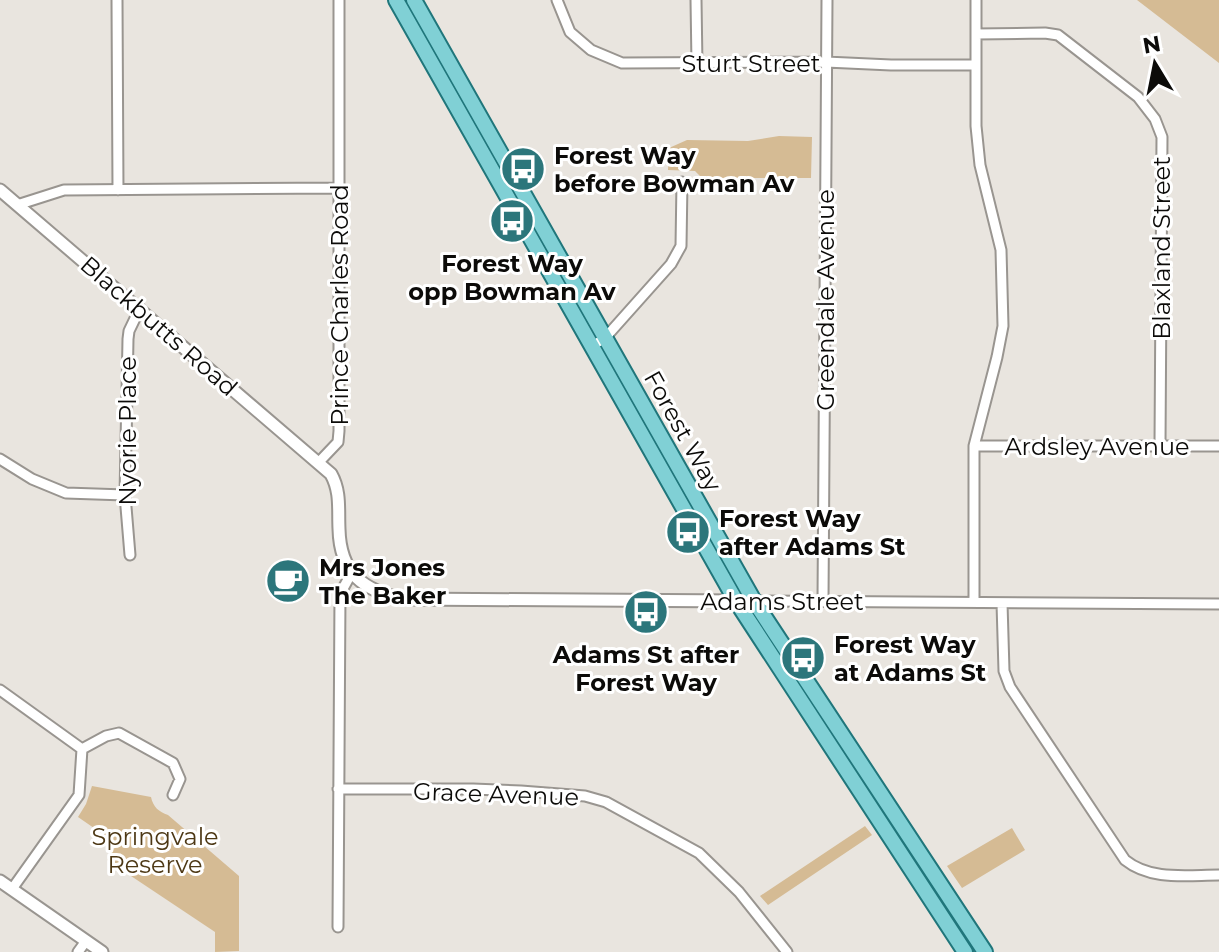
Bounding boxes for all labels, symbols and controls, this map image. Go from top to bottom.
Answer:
north arrow [1115,24,1195,104]
text: N [1141,30,1163,60]
street label: Sturt Street [681,49,821,78]
place label: Forest Way before Bowman Av [554,141,795,198]
bus stop icon: Forest Way before Bowman Av [499,145,547,193]
street label: Blaxland Street [1147,156,1176,340]
street label: Prince Charles Road [325,184,354,426]
street label: Greendale Avenue [811,189,840,411]
bus stop icon: Forest Way opp Bowman Av [488,197,536,245]
place label: Forest Way opp Bowman Av [408,249,616,306]
street label: Blackbutts Road [75,250,243,402]
street label: Nyorie Place [113,356,142,506]
street label: Forest Way [638,366,728,496]
street label: Ardsley Avenue [1004,432,1190,461]
place label: Forest Way after Adams St [719,504,906,561]
bus stop icon: Forest Way after Adams St [664,508,712,556]
place label: Mrs Jones The Baker [319,553,446,610]
cafe icon: Mrs Jones The Baker [264,557,312,605]
street label: Adams Street [700,587,864,616]
bus stop icon: Adams St after Forest Way [622,588,670,636]
place label: Forest Way at Adams St [834,630,987,687]
bus stop icon: Forest Way at Adams St [779,634,827,682]
place label: Adams St after Forest Way [552,640,739,697]
street label: Grace Avenue [413,777,579,811]
park label: Springvale Reserve [91,822,219,879]

